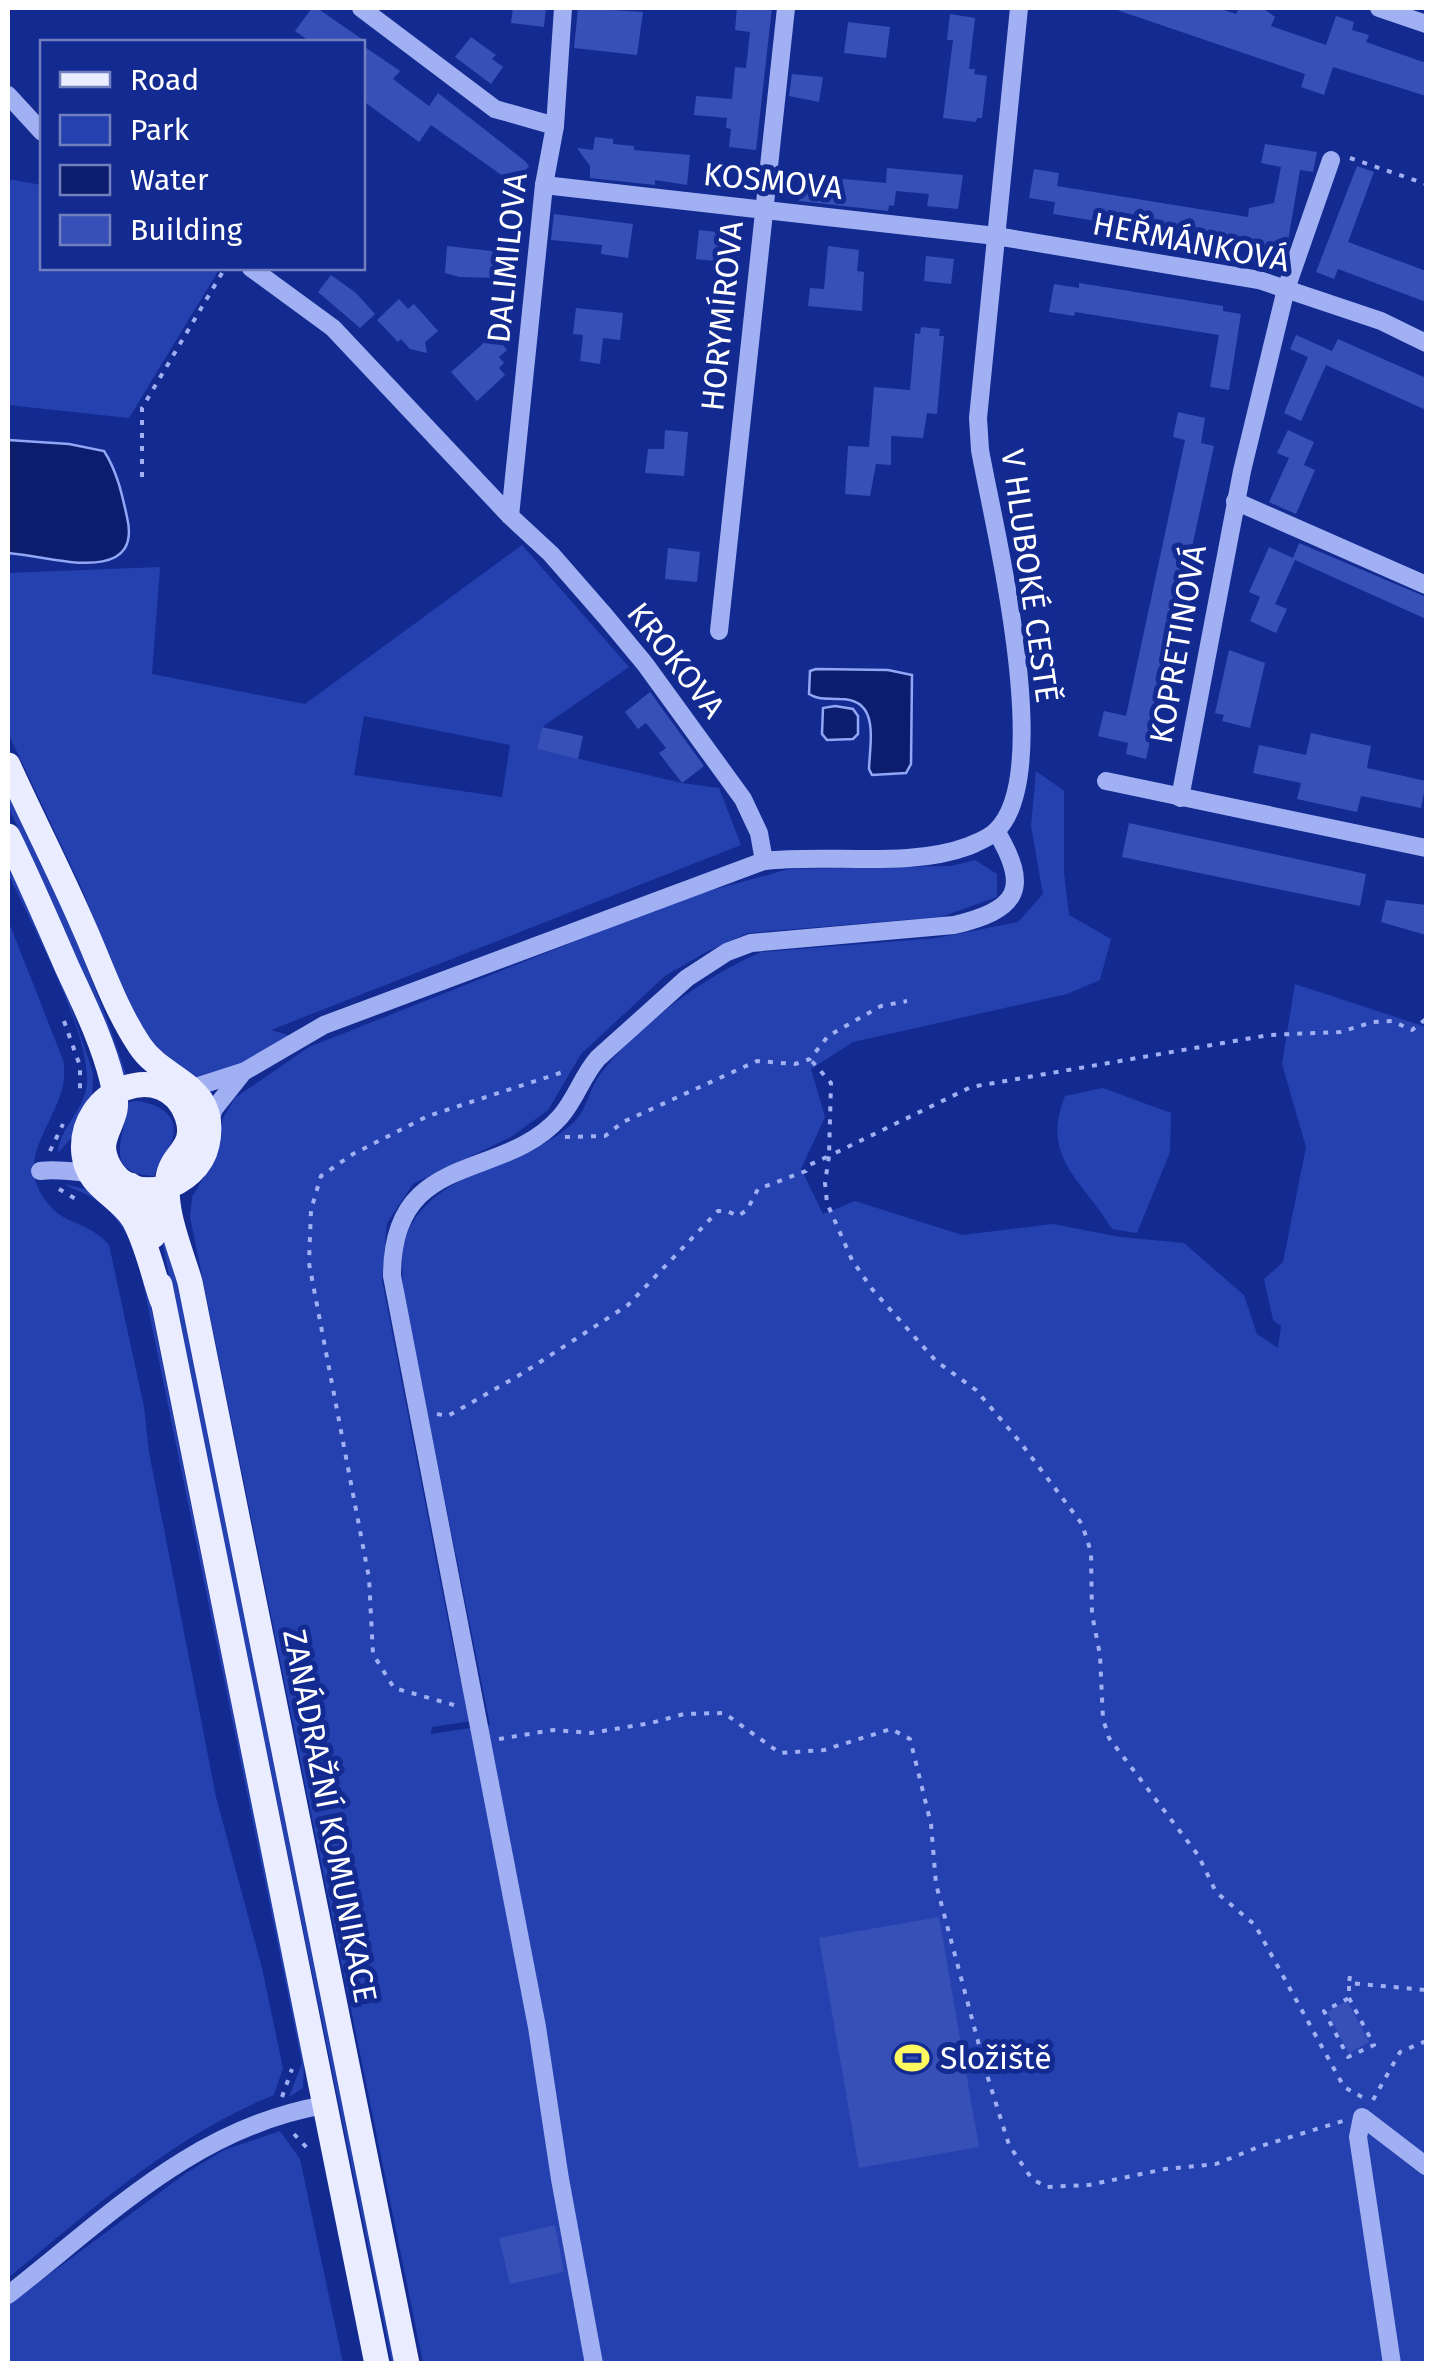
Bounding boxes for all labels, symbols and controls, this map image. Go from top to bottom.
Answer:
legend [40,40,365,270]
text: Road [130,62,199,98]
text: Park [130,112,190,148]
street label: KOSMOVA [701,155,845,207]
text: Water [130,162,209,198]
street label: DALIMILOVA [479,171,535,345]
street label: HEŘMÁNKOVÁ [1090,204,1293,280]
text: Building [130,212,243,248]
street label: HORYMÍROVA [693,219,751,413]
street label: V HLUBOKÉ CESTĚ [993,447,1067,705]
street label: KOPRETINOVÁ [1142,541,1214,746]
street label: KROKOVA [619,595,733,726]
street label: ZANÁDRAŽNÍ KOMUNIKACE [275,1626,385,2006]
sports icon: Složiště [893,2039,931,2077]
place label: Složiště [940,2039,1052,2077]

